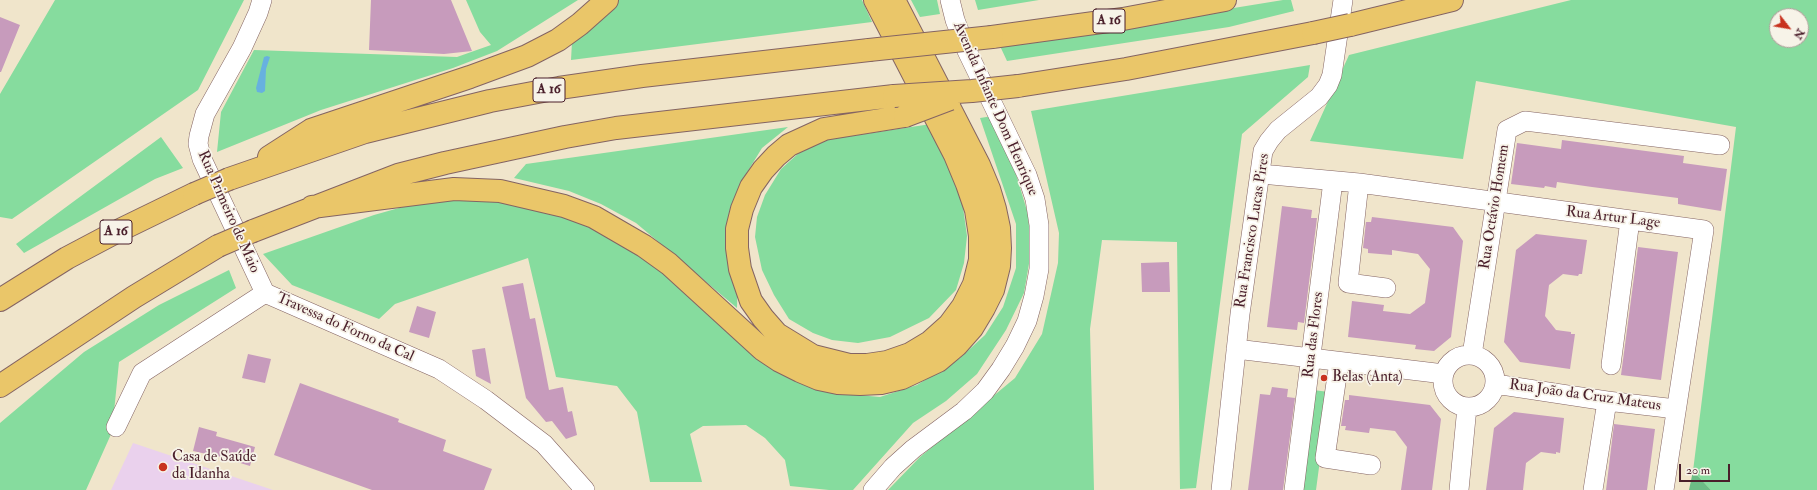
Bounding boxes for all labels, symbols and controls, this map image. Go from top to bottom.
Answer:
north arrow [1769,8,1809,48]
road number: A 16 [1093,9,1125,33]
street label: Avenida Infante Dom Henrique [948,19,1042,199]
text: N [1791,26,1807,41]
road number: A 16 [533,78,565,102]
street label: Rua Octávio Homem [1476,143,1514,271]
street label: Rua Primeiro de Maio [193,148,263,276]
street label: Rua Francisco Lucas Pires [1232,152,1274,310]
street label: Rua Artur Lage [1565,203,1661,233]
road number: A 16 [100,220,132,244]
street label: Travessa do Forno da Cal [273,290,417,366]
street label: Rua das Flores [1300,291,1328,379]
place label: Belas (Anta) [1332,369,1403,387]
marker: Belas (Anta) [1319,373,1329,383]
street label: Rua João da Cruz Mateus [1508,376,1662,416]
place label: Casa de Saúde da Idanha [172,449,256,484]
scale bar [1681,456,1732,482]
marker: Casa de Saúde da Idanha [157,461,169,473]
text: 20 m [1686,463,1710,478]

